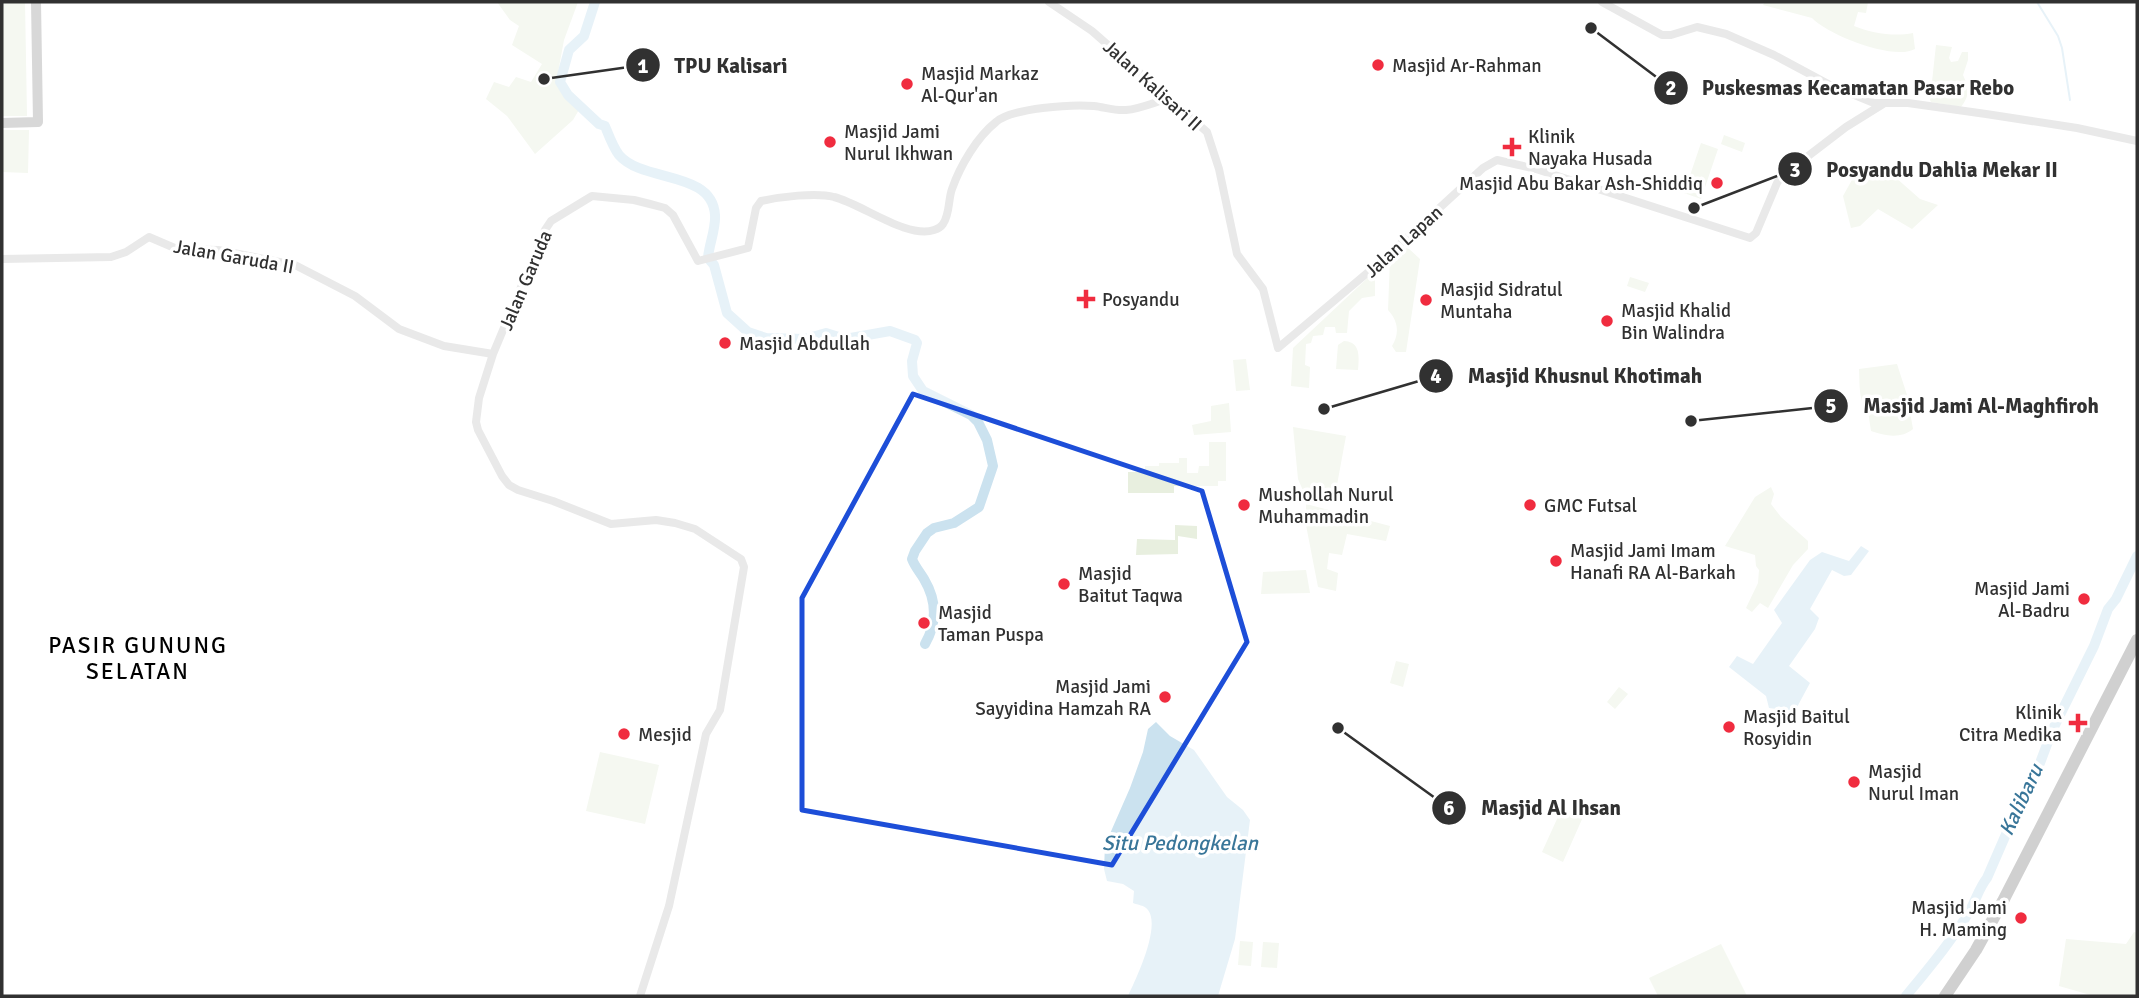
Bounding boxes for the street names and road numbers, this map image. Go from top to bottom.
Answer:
street label: Jalan Kalisari II [1098,35,1207,136]
street label: Jalan Lapan [1360,200,1448,283]
street label: Jalan Garuda [494,227,558,334]
street label: Jalan Garuda II [172,235,296,279]

